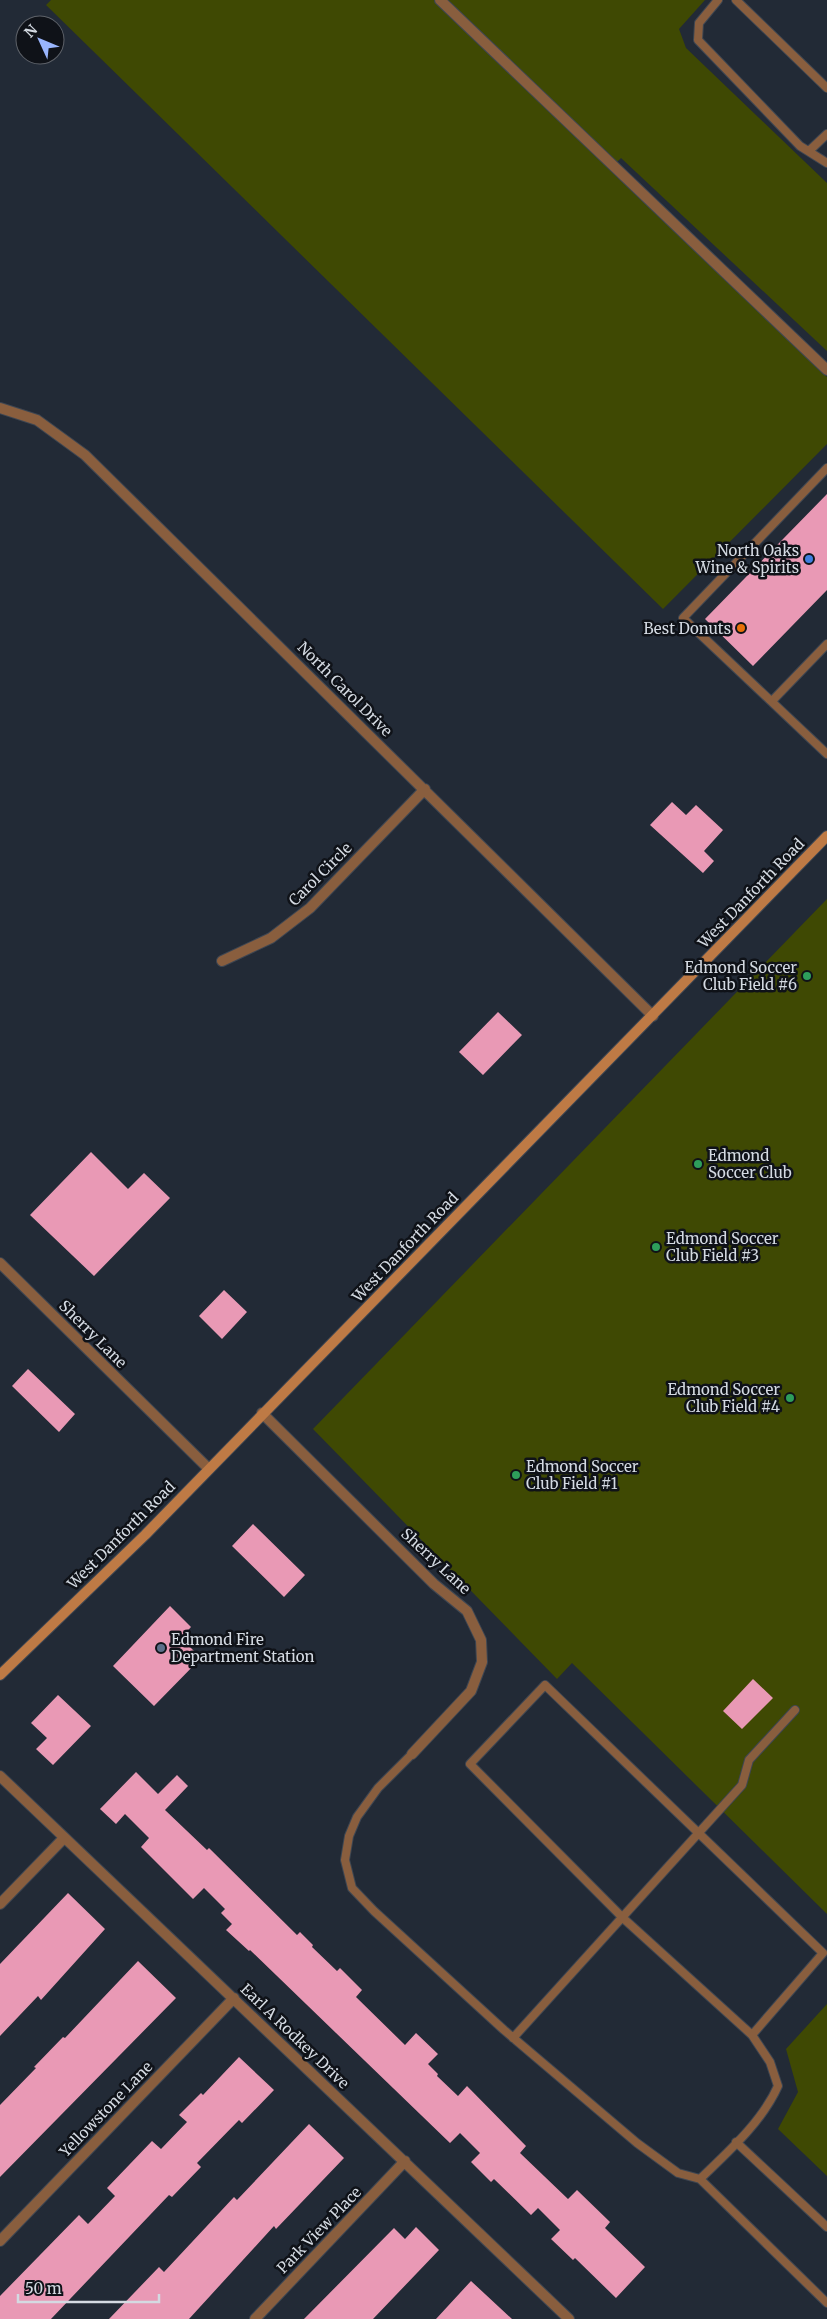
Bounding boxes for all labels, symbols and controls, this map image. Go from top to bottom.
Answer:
north arrow [15,15,65,65]
text: N [20,21,41,41]
place label: North Oaks Wine & Spirits [695,541,799,577]
marker: North Oaks Wine & Spirits [803,553,815,565]
place label: Best Donuts [643,619,731,638]
marker: Best Donuts [735,622,747,634]
street label: North Carol Drive [294,638,396,740]
street label: West Danforth Road [693,834,808,952]
street label: Carol Circle [284,838,356,910]
place label: Edmond Soccer Club Field #6 [684,958,797,994]
marker: Edmond Soccer Club Field #6 [801,970,813,982]
place label: Edmond Soccer Club [708,1146,792,1182]
marker: Edmond Soccer Club [692,1158,704,1170]
street label: West Danforth Road [347,1188,462,1306]
place label: Edmond Soccer Club Field #3 [666,1229,779,1265]
marker: Edmond Soccer Club Field #3 [650,1241,662,1253]
street label: Sherry Lane [55,1296,131,1372]
place label: Edmond Soccer Club Field #4 [667,1380,780,1416]
marker: Edmond Soccer Club Field #4 [784,1392,796,1404]
place label: Edmond Soccer Club Field #1 [526,1457,639,1493]
marker: Edmond Soccer Club Field #1 [510,1469,522,1481]
street label: West Danforth Road [62,1477,179,1594]
street label: Sherry Lane [397,1524,475,1598]
place label: Edmond Fire Department Station [171,1630,315,1666]
marker: Edmond Fire Department Station [155,1642,167,1654]
street label: Earl A Rodkey Drive [237,1979,353,2093]
street label: Yellowstone Lane [55,2057,157,2161]
street label: Park View Place [273,2183,365,2277]
scale bar [18,2272,159,2304]
text: 50 m [25,2279,62,2298]

